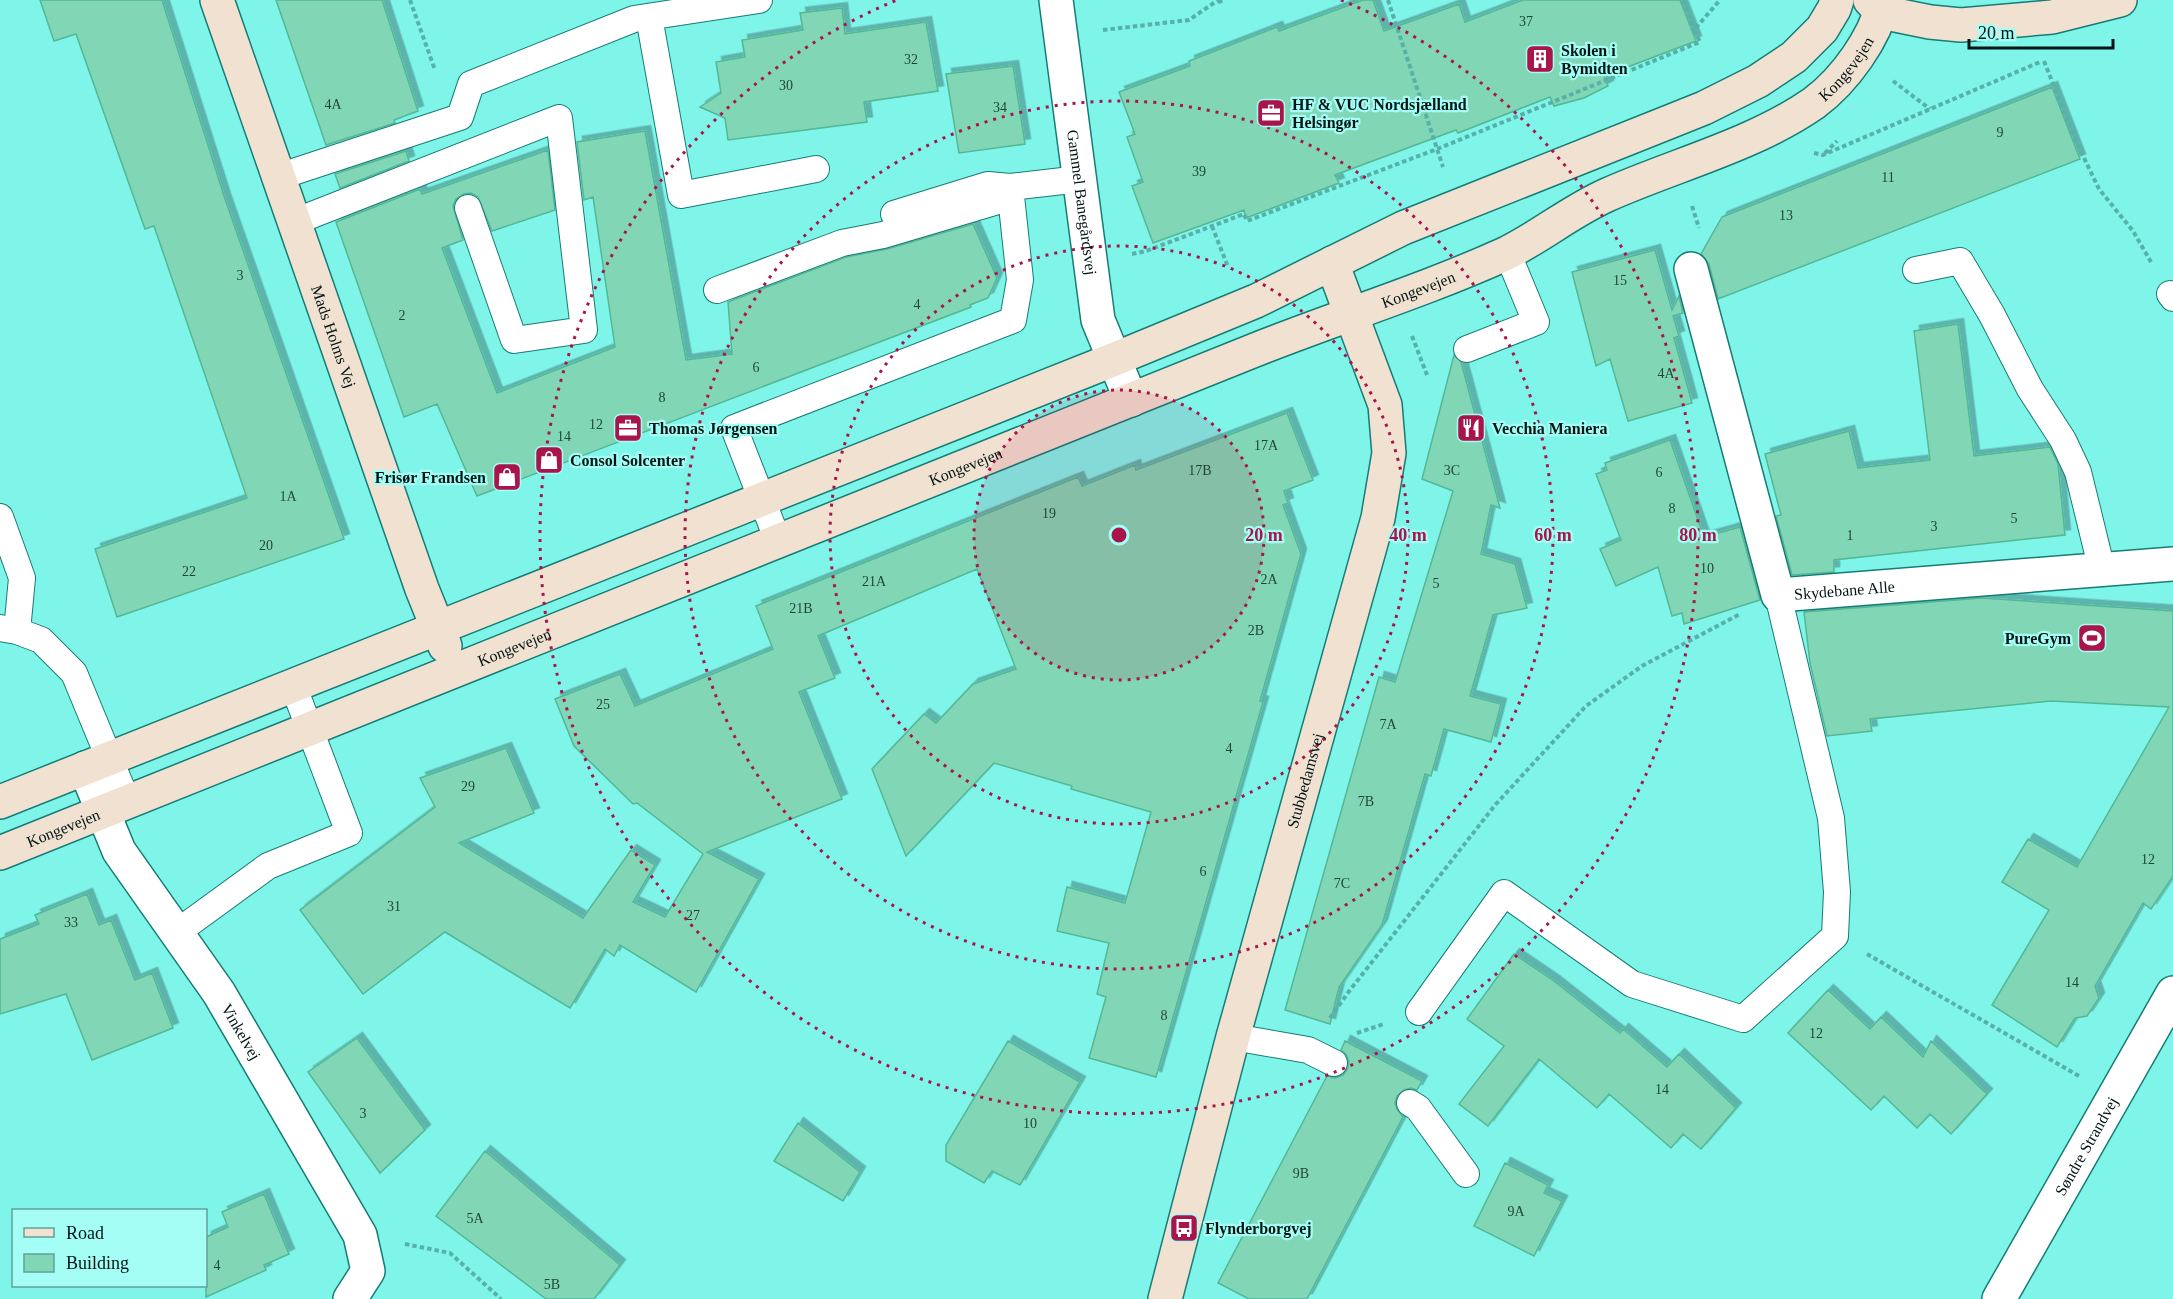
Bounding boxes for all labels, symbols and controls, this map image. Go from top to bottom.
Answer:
scale bar [1969,12,2113,50]
house number: 37 [1519,14,1533,29]
text: 20 m [1978,23,2015,43]
street label: Kongevejen [1815,34,1876,104]
place label: Skolen i Bymidten [1561,42,1628,78]
building icon: Skolen i Bymidten [1524,43,1556,75]
house number: 32 [904,52,918,67]
house number: 30 [779,78,793,93]
place label: HF & VUC Nordsjælland Helsingør [1292,96,1467,132]
house number: 4A [324,97,342,112]
office icon: HF & VUC Nordsjælland Helsingør [1255,97,1287,129]
house number: 34 [993,100,1007,115]
house number: 9 [1997,125,2004,140]
street label: Gammel Banegårdsvej [1065,129,1100,276]
house number: 39 [1192,164,1206,179]
house number: 11 [1881,170,1895,185]
house number: 13 [1779,208,1793,223]
house number: 3 [237,268,244,283]
street label: Kongevejen [1379,268,1457,311]
house number: 15 [1613,273,1627,288]
street label: Mads Holms Vej [308,283,360,390]
house number: 4 [914,297,921,312]
house number: 2 [399,308,406,323]
house number: 6 [753,360,760,375]
house number: 4A [1657,366,1675,381]
house number: 8 [659,390,666,405]
office icon: Thomas Jørgensen [612,412,644,444]
restaurant icon: Vecchia Maniera [1455,412,1487,444]
house number: 12 [589,417,603,432]
place label: Thomas Jørgensen [649,420,778,438]
place label: Vecchia Maniera [1492,420,1607,437]
house number: 14 [557,429,571,444]
house number: 17A [1254,438,1279,453]
shop icon: Consol Solcenter [533,444,565,476]
street label: Kongevejen [926,444,1004,488]
place label: Consol Solcenter [570,452,685,469]
shop icon: Frisør Frandsen [491,461,523,493]
house number: 17B [1188,463,1212,478]
house number: 3C [1444,463,1460,478]
house number: 6 [1656,465,1663,480]
place label: Frisør Frandsen [375,469,486,486]
house number: 1A [279,489,297,504]
house number: 8 [1669,501,1676,516]
house number: 19 [1042,506,1056,521]
house number: 5 [2011,511,2018,526]
house number: 3 [1931,519,1938,534]
centre of rings [1109,525,1129,545]
text: 20 m [1245,525,1283,545]
text: 40 m [1389,525,1427,545]
text: 60 m [1534,525,1572,545]
text: 80 m [1679,525,1717,545]
house number: 1 [1847,528,1854,543]
house number: 20 [259,538,273,553]
house number: 10 [1700,561,1714,576]
house number: 22 [182,564,196,579]
house number: 2A [1260,572,1278,587]
house number: 21A [862,574,887,589]
house number: 5 [1433,576,1440,591]
street label: Skydebane Alle [1793,577,1895,602]
house number: 21B [789,601,813,616]
sports icon: PureGym [2076,622,2108,654]
house number: 2B [1248,623,1264,638]
street label: Kongevejen [475,625,553,669]
place label: PureGym [2005,630,2072,648]
house number: 25 [596,697,610,712]
house number: 7A [1379,717,1397,732]
street label: Stubbedamsvej [1283,731,1327,830]
house number: 4 [1226,741,1233,756]
house number: 29 [461,779,475,794]
house number: 7B [1358,794,1374,809]
street label: Kongevejen [24,805,102,850]
house number: 12 [2141,852,2155,867]
house number: 6 [1200,864,1207,879]
house number: 7C [1334,876,1350,891]
house number: 31 [387,899,401,914]
house number: 27 [686,908,700,923]
house number: 33 [64,915,78,930]
house number: 14 [2065,975,2079,990]
street label: Vinkelvej [218,1000,264,1063]
house number: 8 [1161,1008,1168,1023]
house number: 12 [1809,1026,1823,1041]
house number: 14 [1655,1082,1669,1097]
street label: Søndre Strandvej [2051,1094,2122,1198]
house number: 3 [360,1106,367,1121]
house number: 10 [1023,1116,1037,1131]
house number: 9B [1293,1166,1309,1181]
house number: 9A [1507,1204,1525,1219]
legend [12,1209,207,1287]
house number: 5A [466,1211,484,1226]
bus stop icon: Flynderborgvej [1168,1212,1200,1244]
place label: Flynderborgvej [1205,1220,1312,1238]
text: Road [66,1223,104,1243]
text: Building [66,1253,129,1273]
house number: 4 [214,1258,221,1273]
house number: 5B [544,1277,560,1292]

